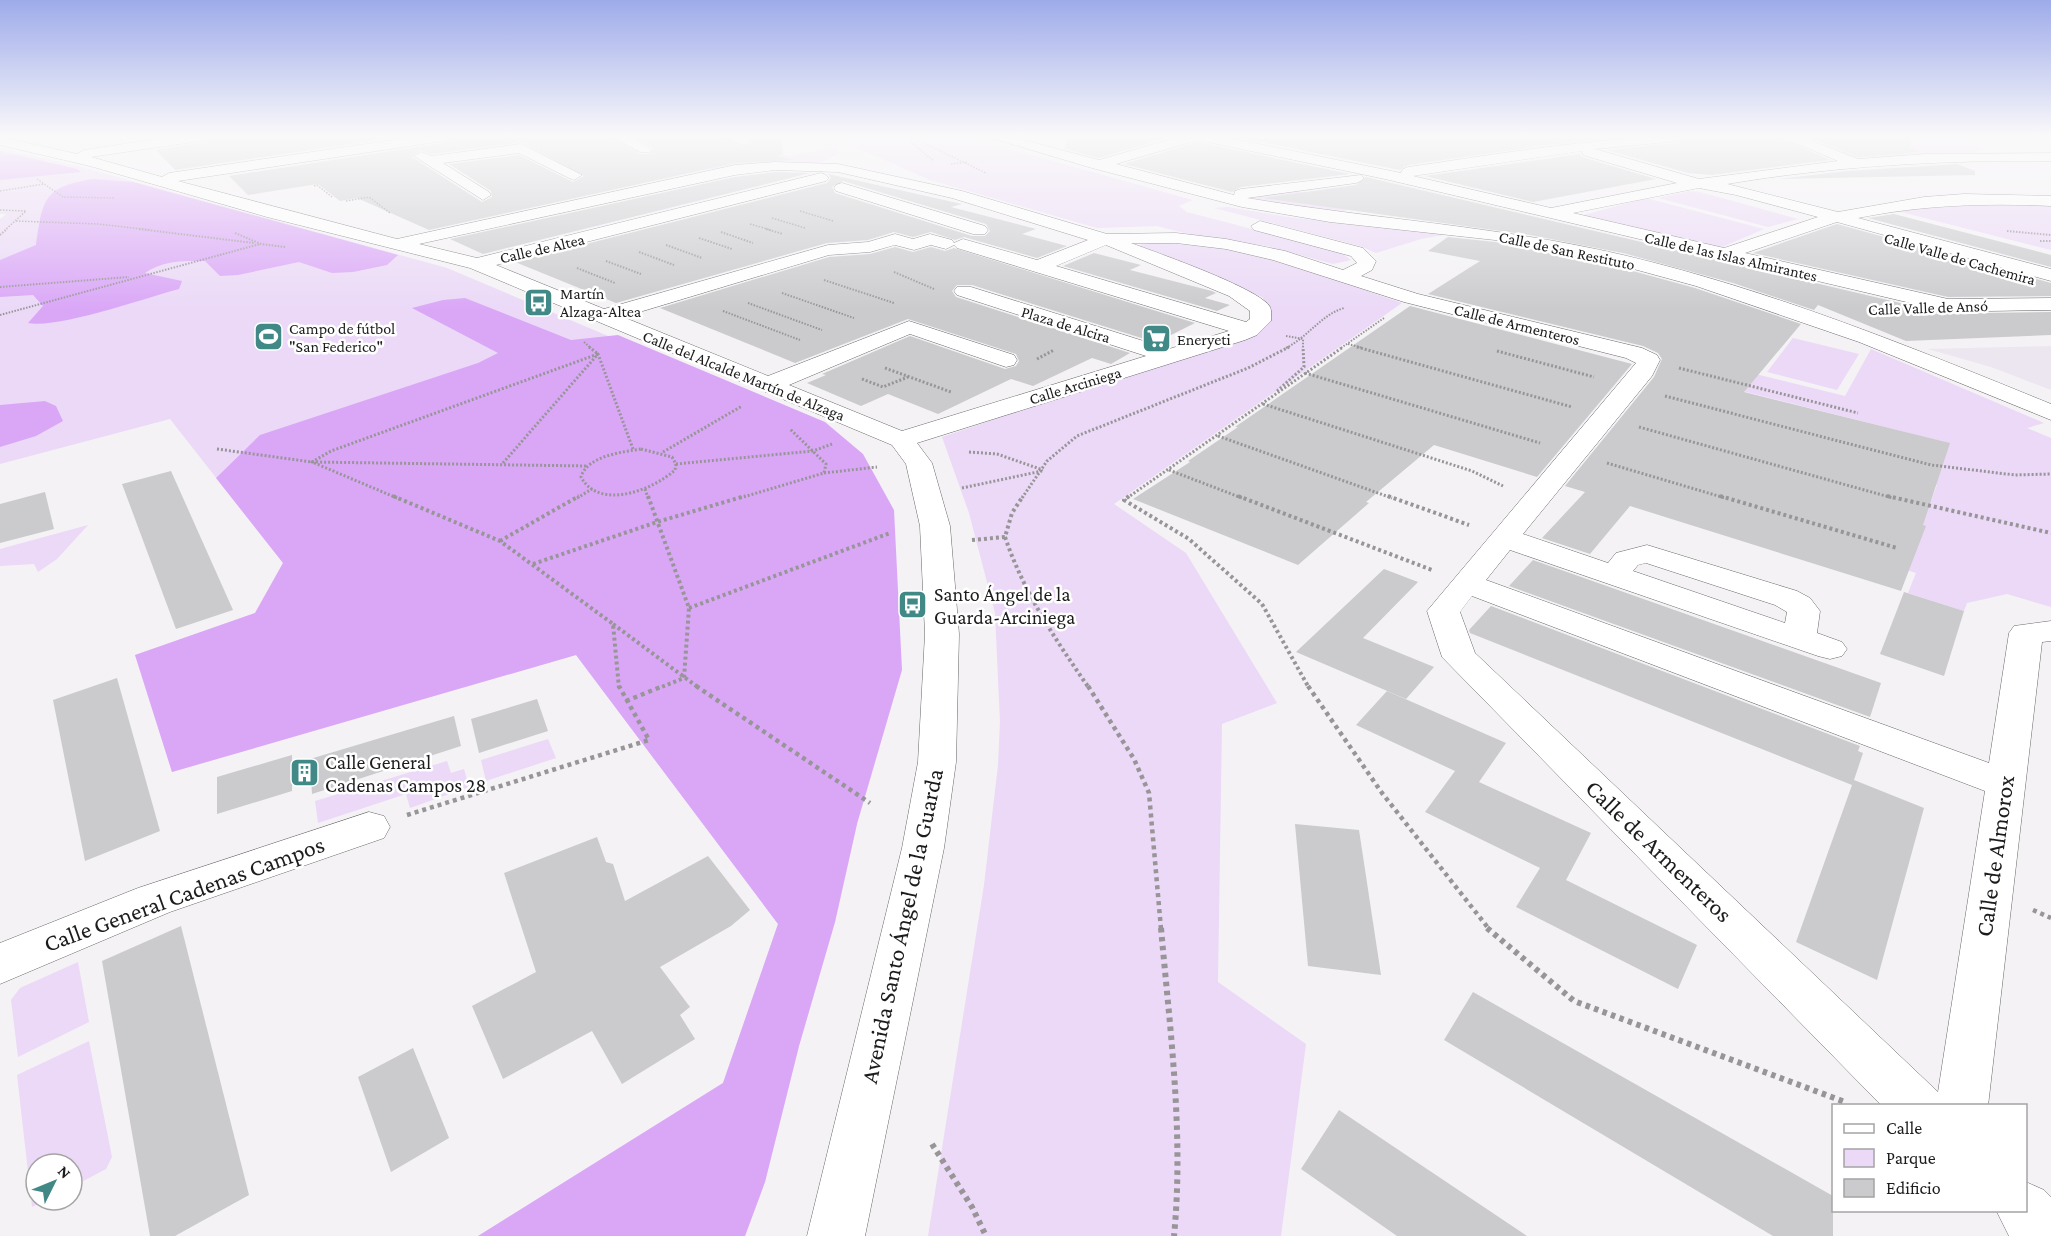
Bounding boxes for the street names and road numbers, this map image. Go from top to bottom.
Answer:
street label: Calle de San Restituto [1497,228,1636,273]
street label: Calle de las Islas Almirantes [1643,228,1819,285]
street label: Calle Valle de Cachemira [1882,229,2038,288]
street label: Calle de Altea [498,230,587,267]
street label: Calle Valle de Ansó [1868,297,1988,318]
street label: Calle de Armenteros [1452,301,1581,348]
street label: Plaza de Alcira [1019,303,1113,346]
street label: Calle del Alcalde Martín de Alzaga [640,327,848,425]
street label: Calle Arciniega [1027,363,1124,409]
street label: Avenida Santo Ángel de la Guarda [855,766,948,1086]
street label: Calle de Armenteros [1581,774,1738,927]
street label: Calle de Almorox [1970,774,2019,938]
street label: Calle General Cadenas Campos [40,830,328,957]

